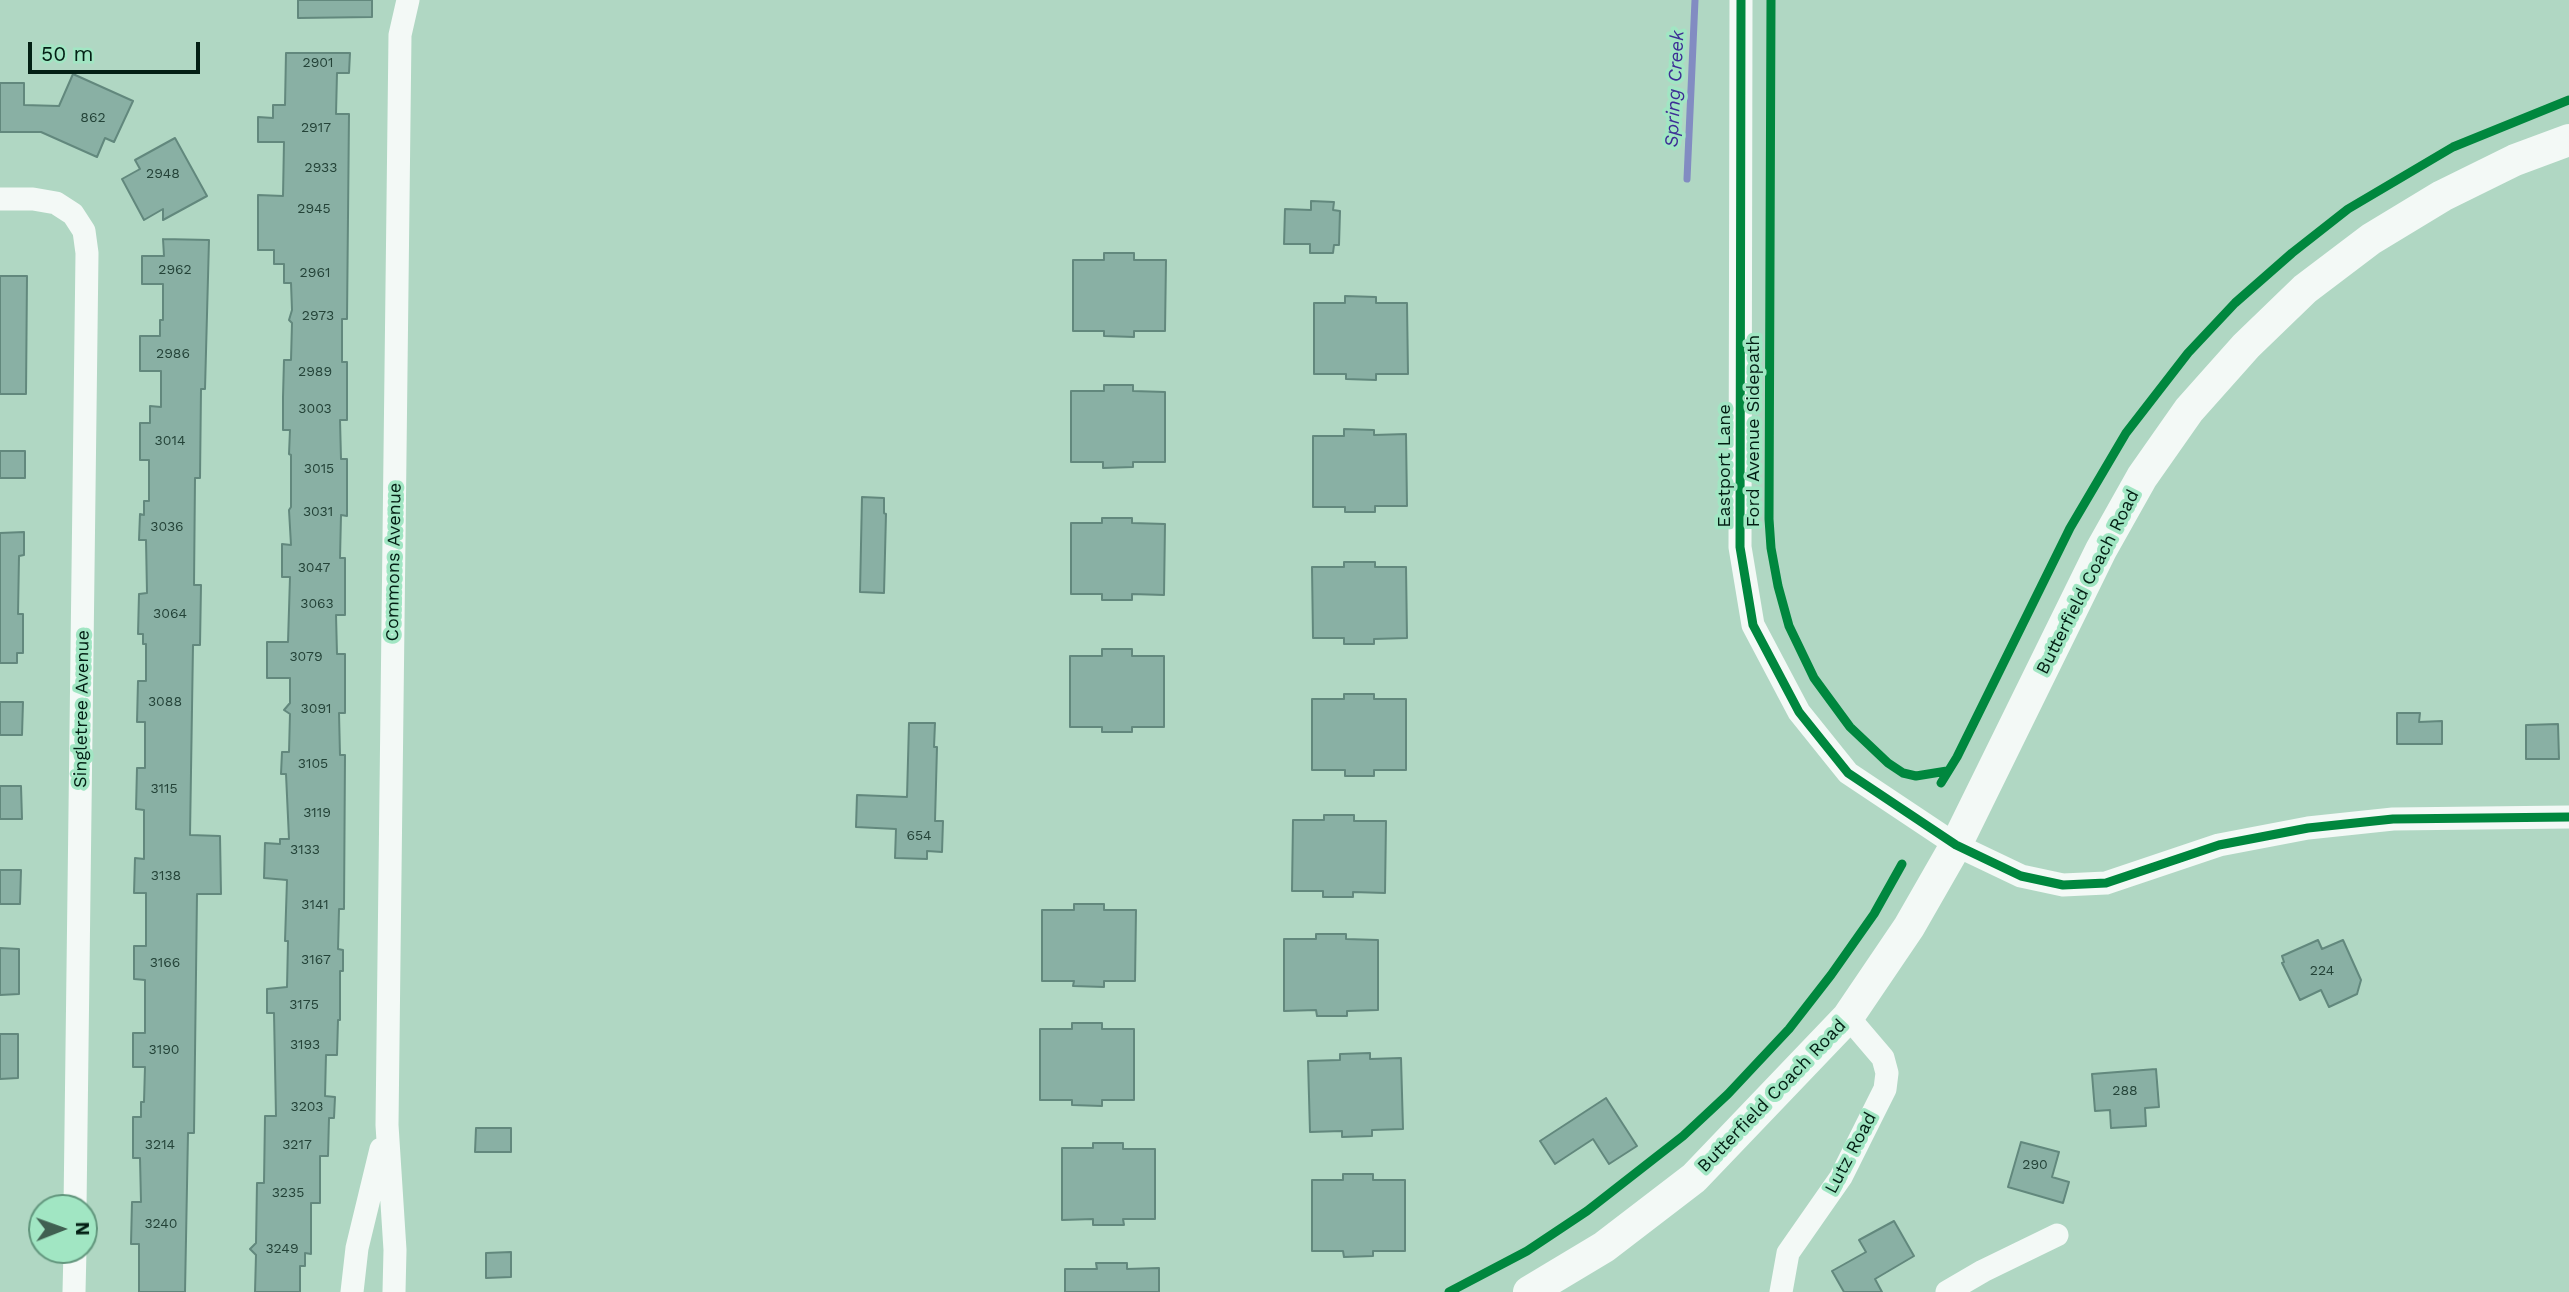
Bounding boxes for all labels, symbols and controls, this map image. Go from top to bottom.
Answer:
scale bar [32,28,203,72]
water label: Spring Creek [1661,30,1689,148]
text: 50 m [41,41,93,66]
house number: 2901 [303,55,333,71]
house number: 862 [80,110,106,126]
house number: 2917 [301,120,331,136]
house number: 2933 [305,160,337,176]
house number: 2948 [146,166,180,182]
house number: 2945 [297,201,331,217]
house number: 2962 [158,262,192,278]
house number: 2961 [300,265,330,281]
house number: 2973 [302,308,334,324]
street label: Ford Avenue Sidepath [1743,335,1765,527]
house number: 2986 [156,346,190,362]
house number: 2989 [298,364,332,380]
house number: 3003 [298,401,332,417]
street label: Eastport Lane [1714,404,1736,528]
house number: 3014 [155,433,185,449]
house number: 3015 [304,461,334,477]
street label: Commons Avenue [382,482,406,642]
street label: Butterfield Coach Road [2032,486,2144,678]
house number: 3031 [303,504,333,520]
house number: 3036 [150,519,184,535]
house number: 3047 [298,560,330,576]
house number: 3063 [300,596,334,612]
house number: 3064 [153,606,187,622]
street label: Singletree Avenue [70,630,94,788]
house number: 3079 [289,649,323,665]
house number: 3088 [148,694,182,710]
house number: 3091 [301,701,331,717]
house number: 3105 [298,756,328,772]
house number: 3115 [150,781,178,797]
house number: 3119 [303,805,331,821]
house number: 654 [906,828,932,844]
house number: 3133 [290,842,320,858]
house number: 3138 [151,868,181,884]
house number: 3141 [301,897,329,913]
house number: 3167 [301,952,331,968]
house number: 3166 [150,955,180,971]
house number: 224 [2310,963,2334,979]
house number: 3175 [289,997,319,1013]
street label: Butterfield Coach Road [1693,1015,1851,1177]
house number: 3193 [290,1037,320,1053]
house number: 3190 [149,1042,179,1058]
house number: 288 [2112,1083,2138,1099]
house number: 3203 [291,1099,323,1115]
street label: Lutz Road [1821,1109,1881,1197]
house number: 3214 [145,1137,175,1153]
house number: 3217 [282,1137,312,1153]
house number: 290 [2022,1157,2048,1173]
house number: 3235 [272,1185,304,1201]
north arrow [28,1194,98,1264]
house number: 3240 [144,1216,178,1232]
text: N [71,1221,94,1236]
house number: 3249 [265,1241,299,1257]

